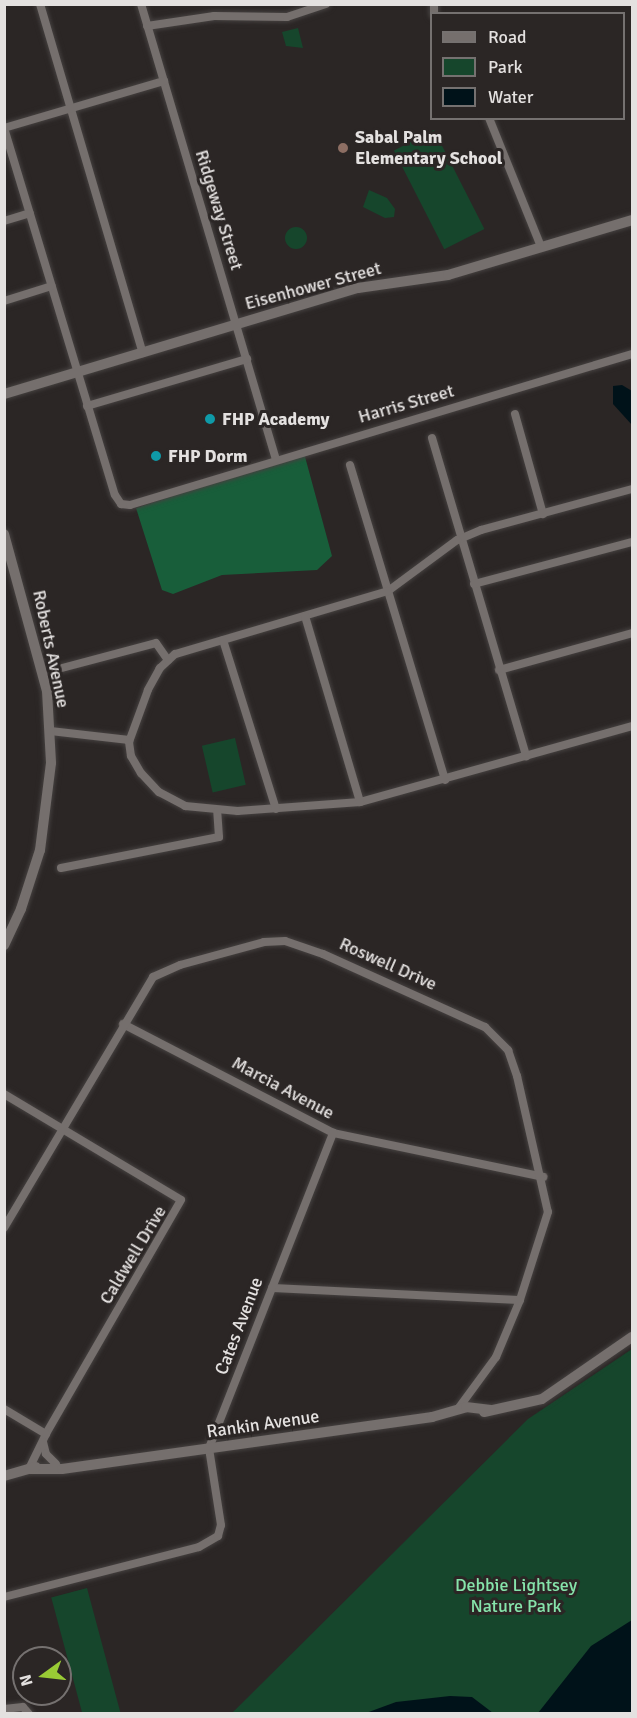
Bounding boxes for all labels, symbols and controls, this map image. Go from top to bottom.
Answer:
legend [430,12,625,120]
text: Road [488,26,527,48]
text: Park [488,56,523,78]
text: Water [488,86,533,108]
place label: Sabal Palm Elementary School [355,127,502,170]
marker: Sabal Palm Elementary School [336,141,350,155]
street label: Ridgeway Street [190,147,248,273]
street label: Eisenhower Street [243,257,383,315]
street label: Harris Street [356,380,456,428]
place label: FHP Academy [222,408,329,430]
marker: FHP Academy [203,412,217,426]
place label: FHP Dorm [168,445,248,467]
marker: FHP Dorm [149,449,163,463]
street label: Roberts Avenue [28,588,74,710]
street label: Roswell Drive [336,933,440,995]
street label: Marcia Avenue [228,1052,338,1124]
street label: Caldwell Drive [95,1202,171,1308]
street label: Cates Avenue [210,1274,268,1378]
street label: Rankin Avenue [205,1405,321,1443]
park label: Debbie Lightsey Nature Park [455,1575,577,1618]
north arrow [12,1646,72,1706]
text: N [15,1672,38,1688]

